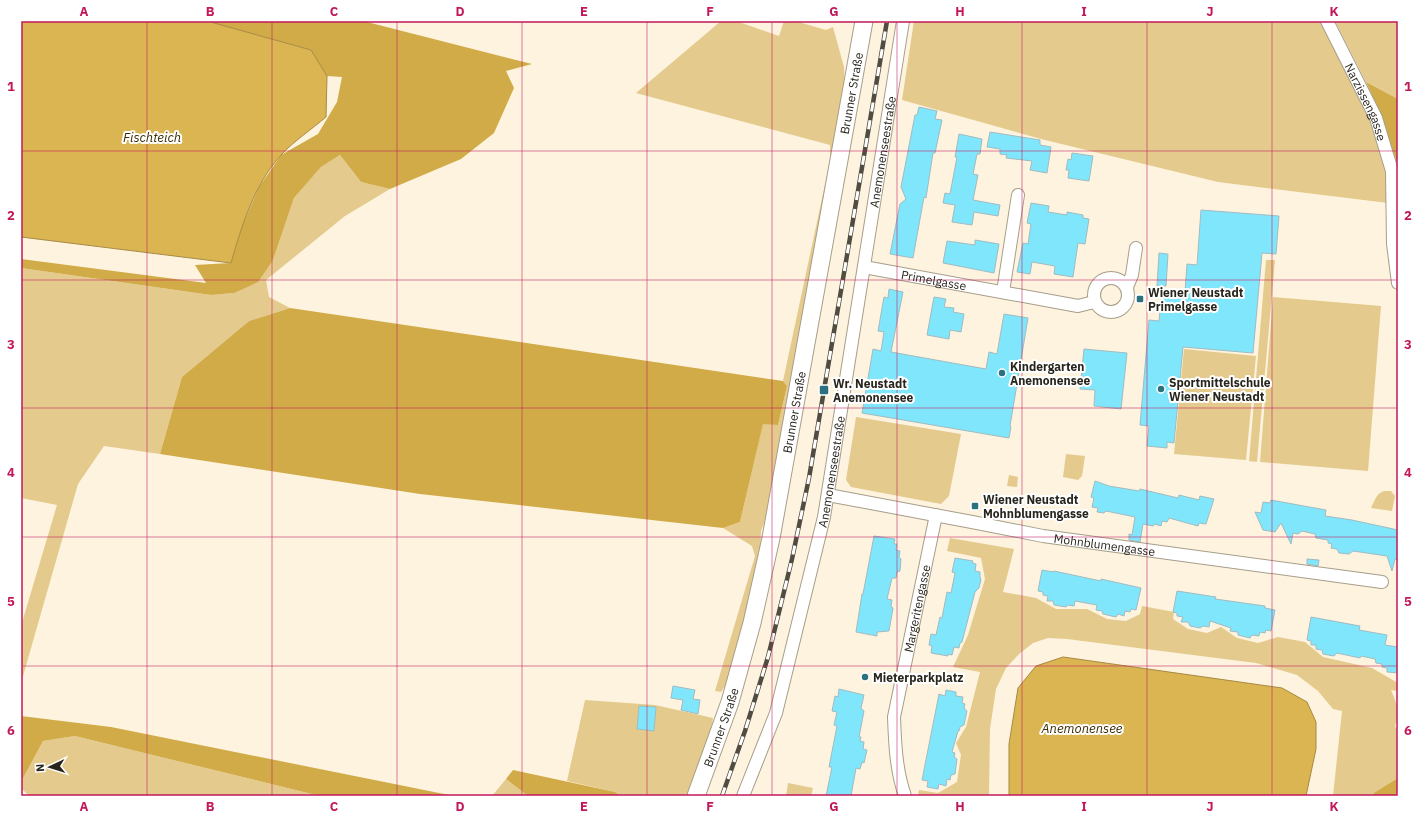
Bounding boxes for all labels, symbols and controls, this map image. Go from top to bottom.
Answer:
text: A [80,3,89,20]
text: B [206,3,215,20]
text: C [330,3,339,20]
text: D [455,3,465,20]
text: E [580,3,588,20]
text: F [706,3,714,20]
text: G [829,3,839,20]
text: H [955,3,965,20]
text: I [1081,3,1087,20]
text: J [1206,3,1214,20]
text: K [1329,3,1339,20]
street label: Brunner Straße [836,51,866,135]
street label: Narzissengasse [1342,60,1390,143]
text: 1 [7,78,15,95]
text: 1 [1404,78,1412,95]
street label: Anemonenseestraße [866,94,899,209]
water label: Fischteich [123,129,181,146]
text: 2 [7,207,15,224]
text: 2 [1404,207,1412,224]
street label: Primelgasse [900,266,968,293]
place label: Wiener Neustadt Primelgasse [1148,285,1244,314]
marker: Wiener Neustadt Primelgasse [1135,294,1145,304]
text: 3 [7,336,15,353]
text: 3 [1404,336,1412,353]
place label: Kindergarten Anemonensee [1010,359,1090,388]
marker: Kindergarten Anemonensee [997,368,1007,378]
street label: Brunner Straße [779,370,808,454]
place label: Sportmittelschule Wiener Neustadt [1169,375,1271,404]
place label: Wr. Neustadt Anemonensee [833,376,913,405]
marker: Wr. Neustadt Anemonensee [818,384,830,396]
marker: Sportmittelschule Wiener Neustadt [1156,384,1166,394]
street label: Anemonenseestraße [814,414,848,529]
text: 4 [7,464,15,481]
text: 4 [1404,464,1412,481]
place label: Wiener Neustadt Mohnblumengasse [983,492,1089,521]
marker: Wiener Neustadt Mohnblumengasse [970,501,980,511]
street label: Mohnblumengasse [1053,530,1157,559]
street label: Margeritengasse [900,563,933,654]
text: 5 [7,593,15,610]
text: 5 [1404,593,1412,610]
place label: Mieterparkplatz [873,670,964,685]
marker: Mieterparkplatz [860,672,870,682]
street label: Brunner Straße [700,686,741,769]
water label: Anemonensee [1040,720,1123,737]
text: 6 [7,722,15,739]
text: 6 [1404,722,1412,739]
north arrow [30,747,70,787]
text: N [33,763,47,772]
text: A [80,798,89,815]
text: B [206,798,215,815]
text: C [330,798,339,815]
text: D [455,798,465,815]
text: E [580,798,588,815]
text: F [706,798,714,815]
text: G [829,798,839,815]
text: H [955,798,965,815]
text: I [1081,798,1087,815]
text: J [1206,798,1214,815]
text: K [1329,798,1339,815]

